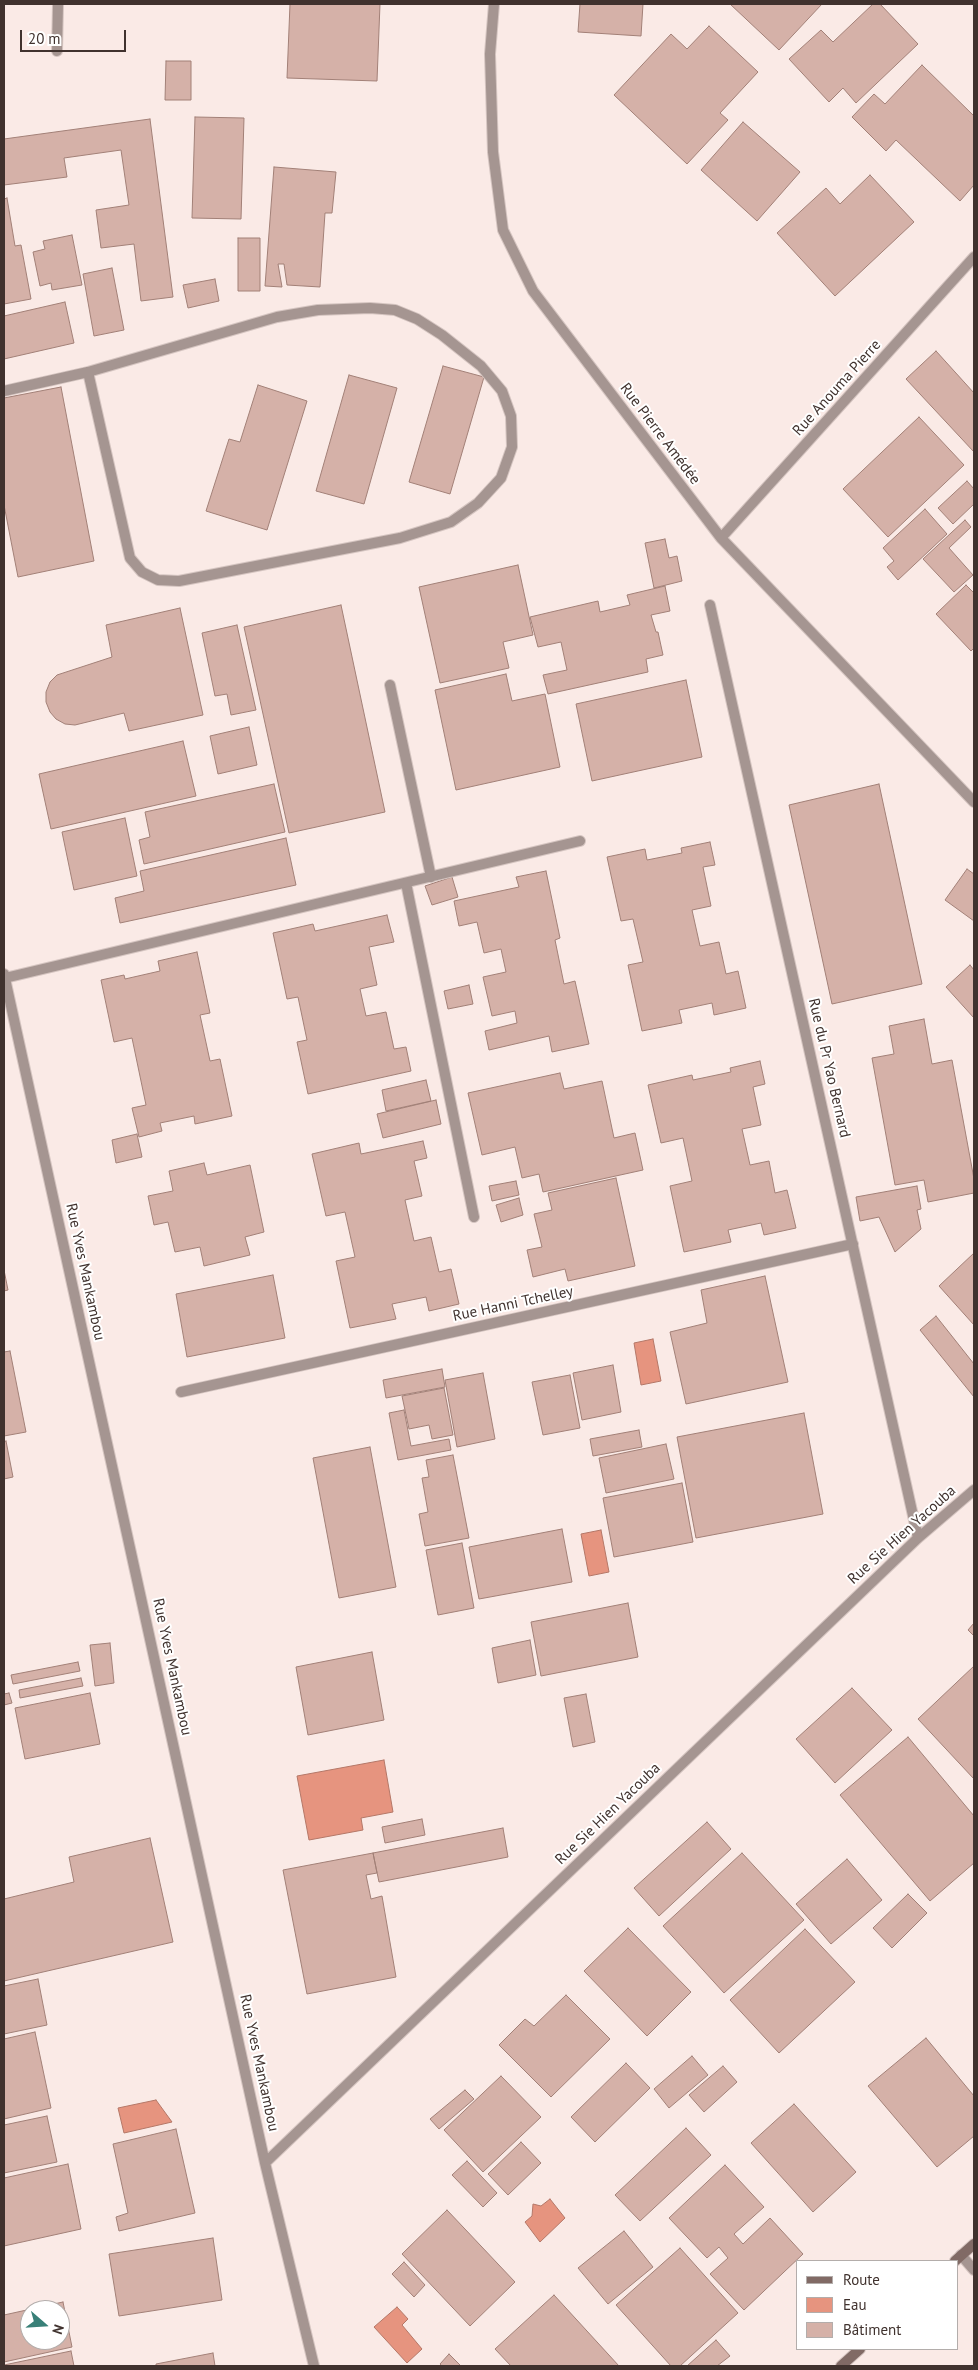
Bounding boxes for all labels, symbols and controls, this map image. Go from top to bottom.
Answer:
scale bar [22,20,129,52]
text: 20 m [28,29,61,48]
street label: Rue Anouma Pierre [789,336,885,440]
street label: Rue Pierre Amédée [616,380,704,488]
street label: Rue du Pr Yao Bernard [804,996,854,1140]
street label: Rue Yves Mankambou [62,1202,108,1342]
street label: Rue Hanni Tchelley [451,1282,575,1326]
street label: Rue Sie Hien Yacouba [844,1482,960,1588]
street label: Rue Yves Mankambou [149,1597,195,1737]
street label: Rue Sie Hien Yacouba [552,1759,664,1869]
street label: Rue Yves Mankambou [236,1993,282,2133]
legend [796,2260,958,2350]
text: Route [843,2270,880,2289]
text: Eau [843,2295,867,2314]
north arrow [20,2300,70,2350]
text: Bâtiment [843,2320,901,2339]
text: N [48,2322,68,2337]

